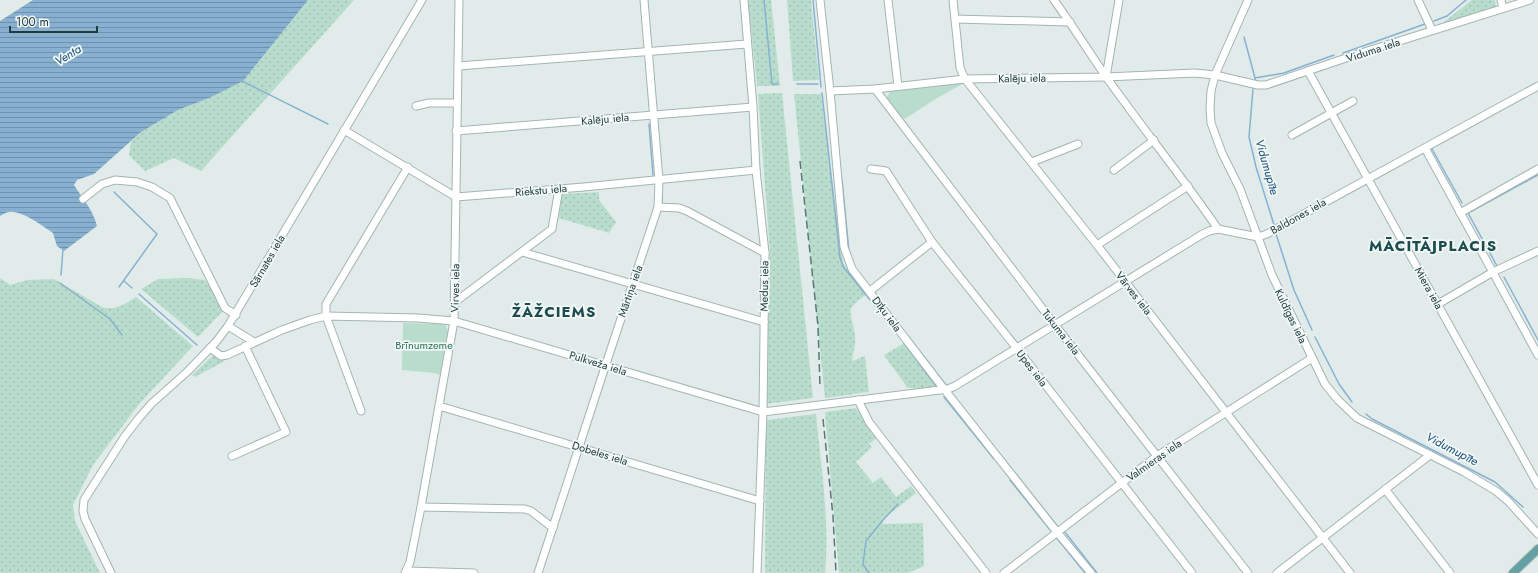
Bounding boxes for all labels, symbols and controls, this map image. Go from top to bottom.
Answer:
scale bar [10,8,97,34]
text: 100 m [16,13,49,31]
street label: Viduma iela [1344,34,1402,66]
water label: Venta [51,40,85,70]
street label: Kalēju iela [998,70,1046,86]
street label: Kalēju iela [580,109,630,129]
water label: Vidumupīte [1250,137,1284,197]
street label: Riekstu iela [514,180,568,200]
street label: Baldones iela [1267,194,1329,238]
street label: Sārnates iela [245,232,289,290]
district label: MĀCĪTĀJPLACIS [1369,235,1497,257]
street label: Medus iela [756,261,772,311]
street label: Mārtiņa iela [614,263,646,319]
street label: Virves iela [447,264,463,312]
street label: Miera iela [1411,264,1447,312]
street label: Vārves iela [1112,268,1156,318]
street label: Kuldīgas iela [1271,286,1311,346]
street label: Dīķu iela [868,293,906,335]
district label: ŽĀŽCIEMS [512,301,596,323]
street label: Tukuma iela [1038,306,1084,358]
park label: Brīnumzeme [395,337,453,353]
street label: Upes iela [1012,346,1052,390]
street label: Pulkveža iela [567,347,629,379]
water label: Vidumupīte [1423,428,1481,470]
street label: Valmieras iela [1123,435,1185,485]
street label: Dobeles iela [570,437,630,469]

